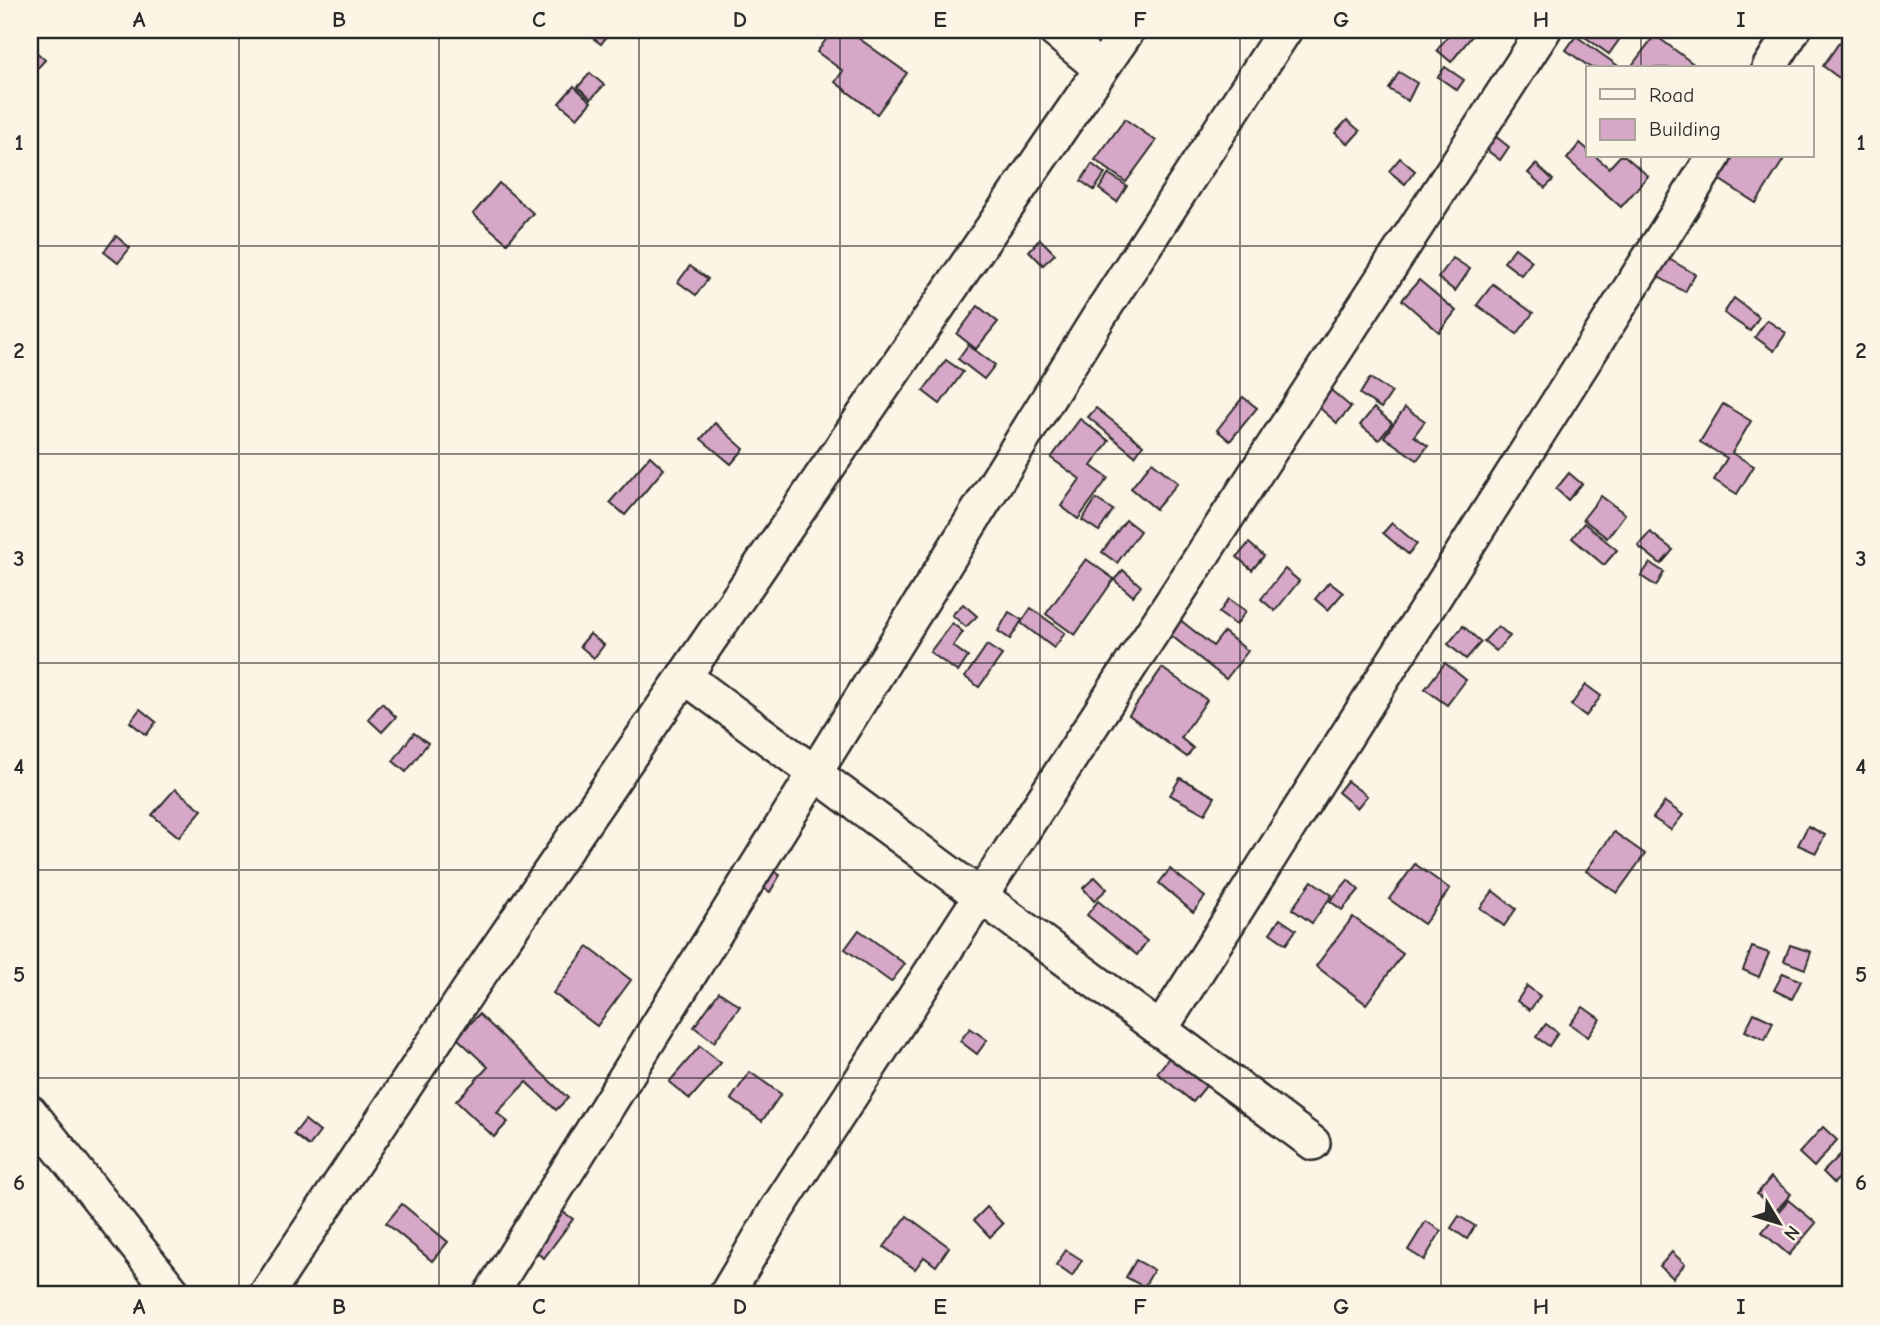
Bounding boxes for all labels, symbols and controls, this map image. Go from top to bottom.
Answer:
text: A [133,6,146,33]
text: B [332,6,346,33]
text: C [532,6,546,33]
text: D [733,6,747,33]
text: E [933,6,947,33]
text: F [1133,6,1147,33]
text: G [1333,6,1349,33]
text: H [1533,6,1549,33]
text: I [1736,6,1746,33]
legend [1586,66,1814,158]
text: Road [1649,83,1694,107]
text: Building [1649,117,1721,141]
text: 1 [14,129,24,156]
text: 1 [1856,129,1866,156]
text: 2 [13,337,25,364]
text: 2 [1855,337,1867,364]
text: 3 [13,545,25,572]
text: 3 [1855,545,1867,572]
text: 4 [14,753,25,780]
text: 4 [1856,753,1867,780]
text: 5 [13,961,25,988]
text: 5 [1855,961,1867,988]
text: 6 [13,1169,25,1196]
text: 6 [1855,1169,1867,1196]
north arrow [1744,1188,1814,1258]
text: N [1779,1221,1804,1245]
text: A [133,1293,146,1320]
text: B [332,1293,346,1320]
text: C [532,1293,546,1320]
text: D [733,1293,747,1320]
text: E [933,1293,947,1320]
text: F [1133,1293,1147,1320]
text: G [1333,1293,1349,1320]
text: H [1533,1293,1549,1320]
text: I [1736,1293,1746,1320]

